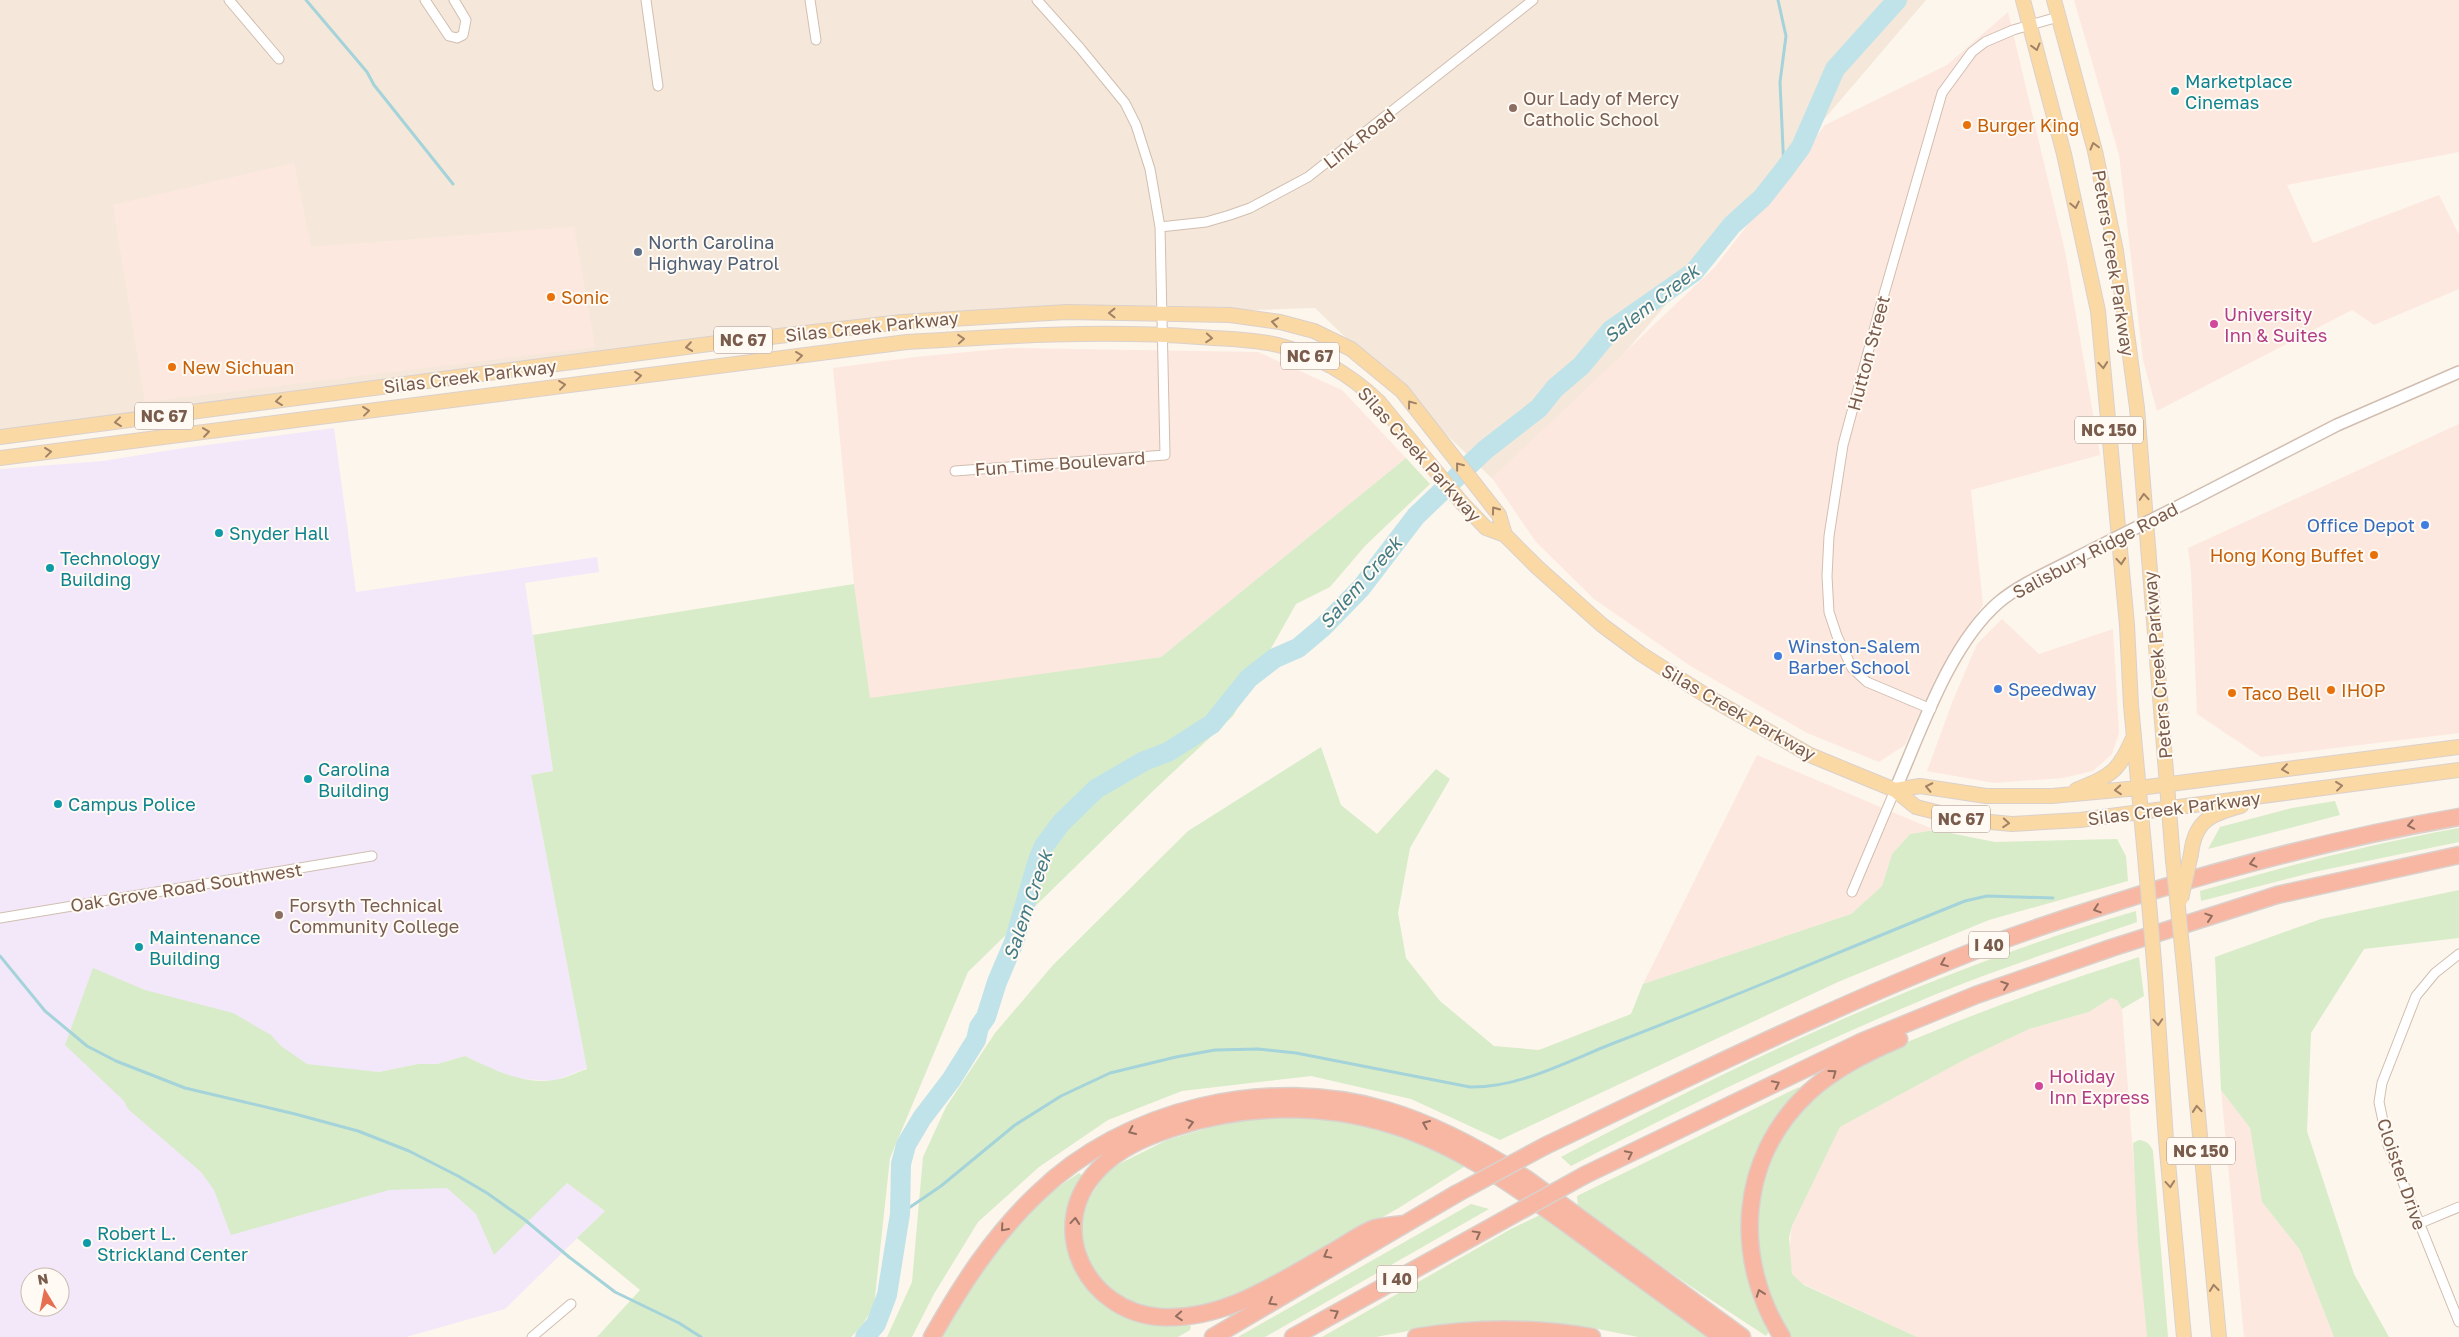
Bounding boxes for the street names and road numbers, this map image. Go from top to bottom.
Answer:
street label: Link Road [1319,103,1399,173]
street label: Peters Creek Parkway [2088,168,2140,358]
street label: Hutton Street [1842,293,1894,413]
street label: Silas Creek Parkway [784,306,960,346]
road number: NC 67 [714,326,772,354]
road number: NC 67 [1281,342,1339,370]
street label: Silas Creek Parkway [382,354,558,398]
street label: Silas Creek Parkway [1354,382,1486,526]
road number: NC 67 [135,402,193,430]
road number: NC 150 [2075,416,2143,444]
street label: Fun Time Boulevard [974,446,1146,480]
street label: Salisbury Ridge Road [2009,497,2181,603]
street label: Peters Creek Parkway [2138,570,2176,760]
street label: Silas Creek Parkway [1658,659,1820,765]
street label: Silas Creek Parkway [2086,786,2262,830]
road number: NC 67 [1932,806,1990,832]
street label: Oak Grove Road Southwest [69,858,303,916]
road number: I 40 [1969,932,2009,958]
street label: Cloister Drive [2373,1115,2431,1233]
road number: NC 150 [2167,1138,2235,1164]
road number: I 40 [1377,1266,1417,1292]

